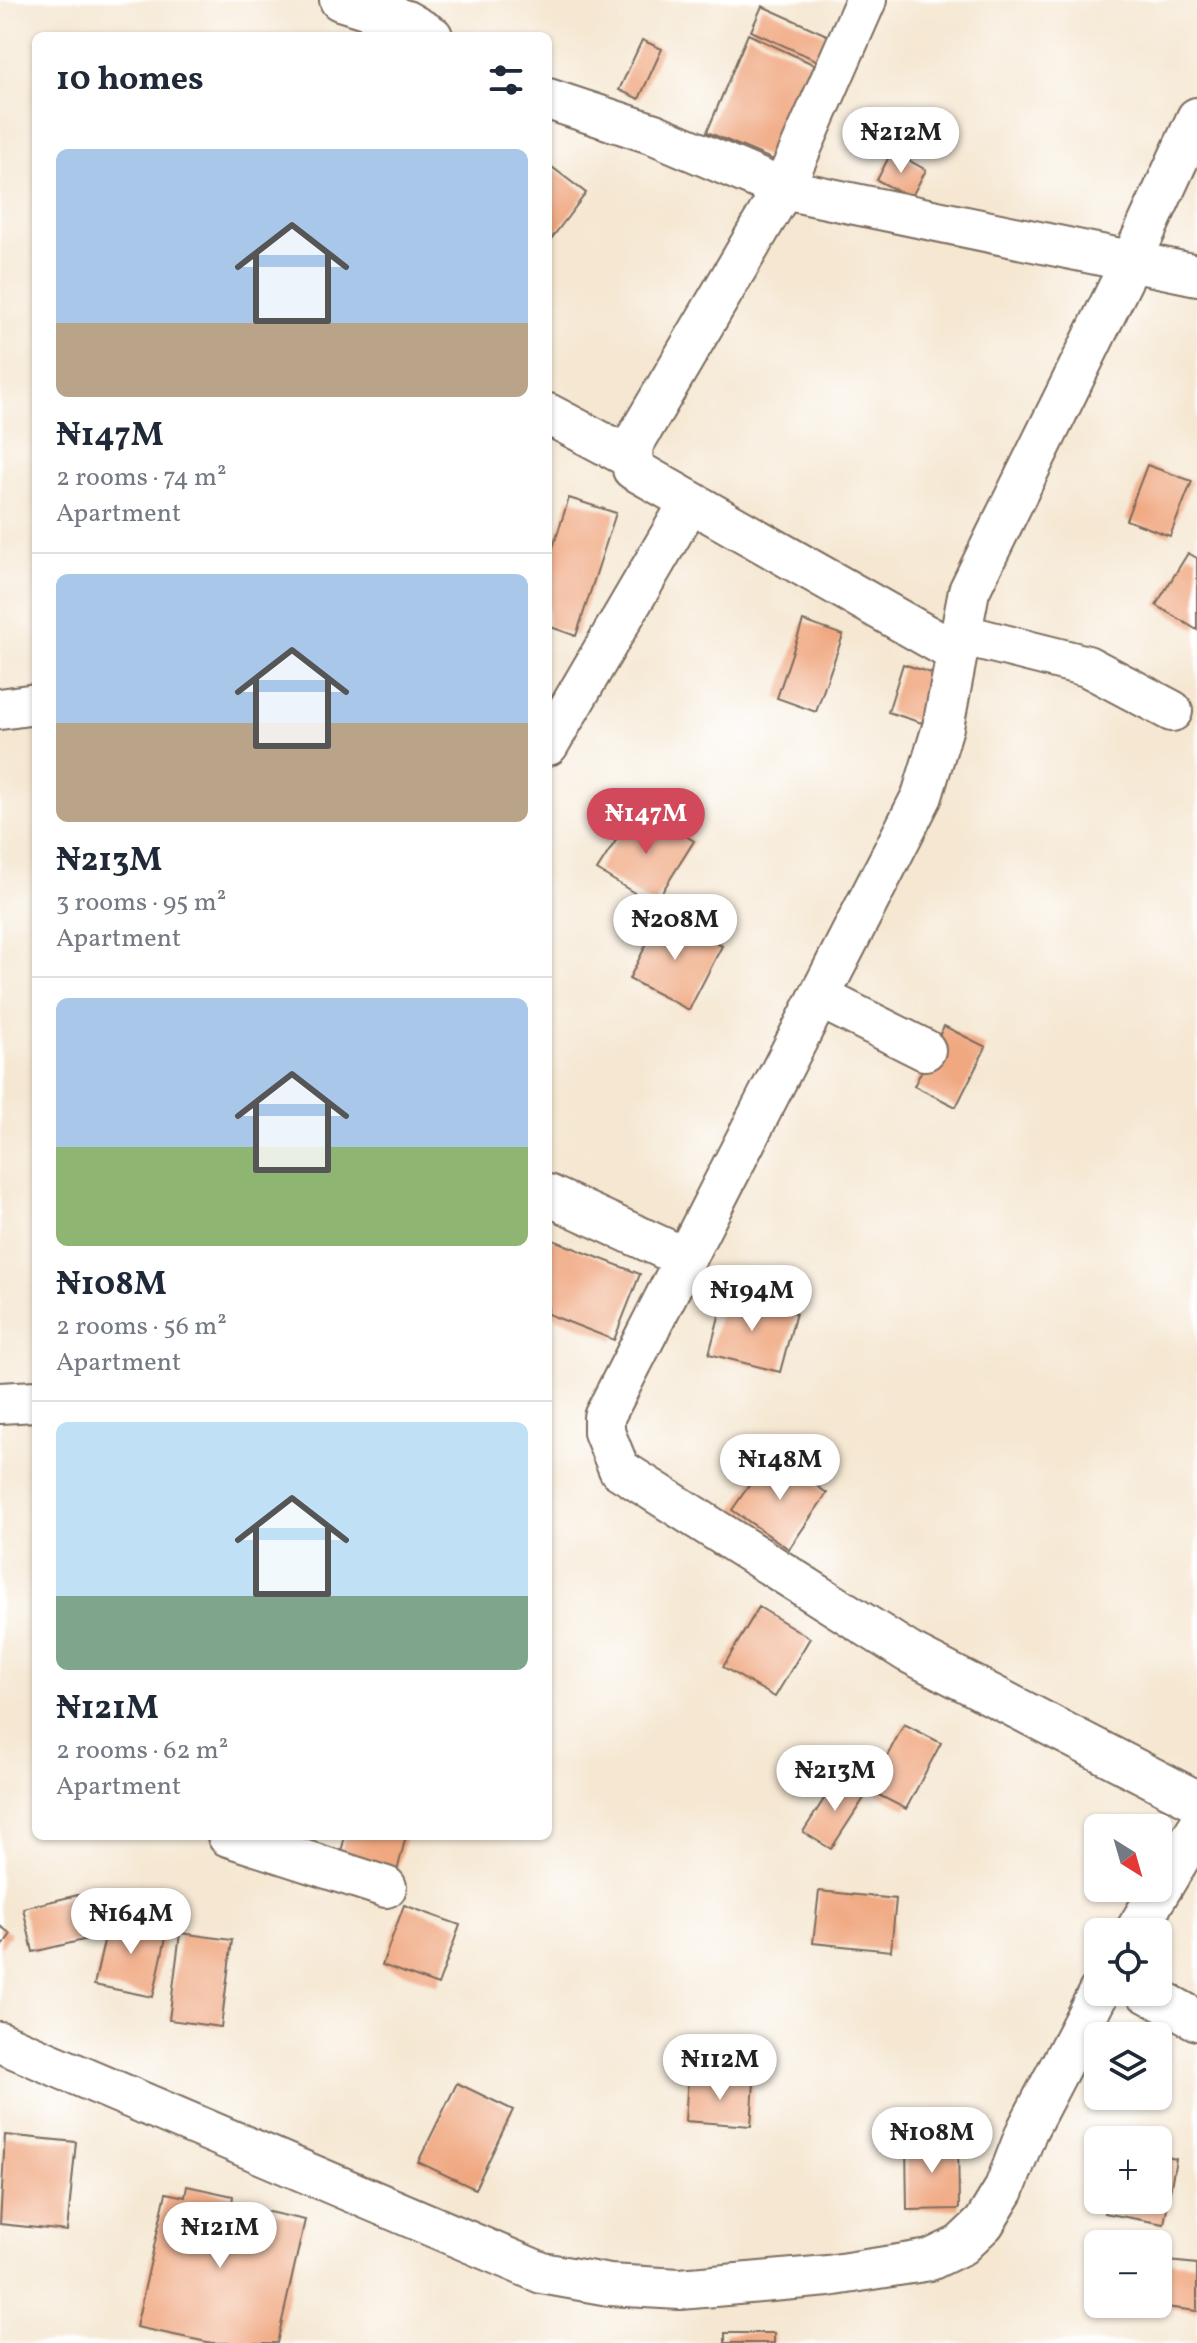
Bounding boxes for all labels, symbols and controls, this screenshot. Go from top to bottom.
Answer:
text: 10 homes [56,57,204,104]
icon: filters [484,58,528,102]
pin: ₦212M [845,107,957,175]
text: ₦212M [860,115,942,151]
icon: home [220,201,364,345]
text: ₦147M [56,413,164,460]
text: 2 rooms · 74 m² [56,460,227,496]
text: Apartment [56,496,181,532]
icon: home [220,626,364,770]
pin: ₦147M [590,788,702,856]
text: ₦147M [605,796,687,832]
text: ₦213M [56,838,162,885]
text: 3 rooms · 95 m² [56,885,226,921]
pin: ₦208M [619,894,731,962]
text: ₦208M [631,902,719,938]
text: Apartment [56,921,181,957]
icon: home [220,1050,364,1194]
text: ₦108M [56,1262,167,1309]
pin: ₦194M [696,1265,808,1333]
text: ₦194M [710,1273,794,1309]
text: 2 rooms · 56 m² [56,1309,227,1345]
text: Apartment [56,1345,181,1381]
pin: ₦148M [724,1434,836,1502]
text: ₦148M [738,1442,822,1478]
icon: home [220,1474,364,1618]
text: ₦121M [56,1686,159,1733]
text: 2 rooms · 62 m² [56,1733,228,1769]
pin: ₦213M [779,1745,891,1813]
text: ₦213M [794,1753,876,1789]
text: Apartment [56,1769,181,1805]
north arrow [1084,1814,1172,1902]
map controls [1084,1814,1172,2318]
pin: ₦164M [75,1888,187,1956]
text: ₦164M [89,1896,173,1932]
button: locate [1084,1918,1172,2006]
button: layers [1084,2022,1172,2110]
pin: ₦112M [664,2034,776,2102]
text: ₦112M [681,2042,759,2078]
pin: ₦108M [876,2107,988,2175]
text: ₦108M [890,2115,974,2151]
button: + [1084,2126,1172,2214]
pin: ₦121M [164,2202,276,2270]
text: ₦121M [181,2210,259,2246]
button: − [1084,2230,1172,2318]

